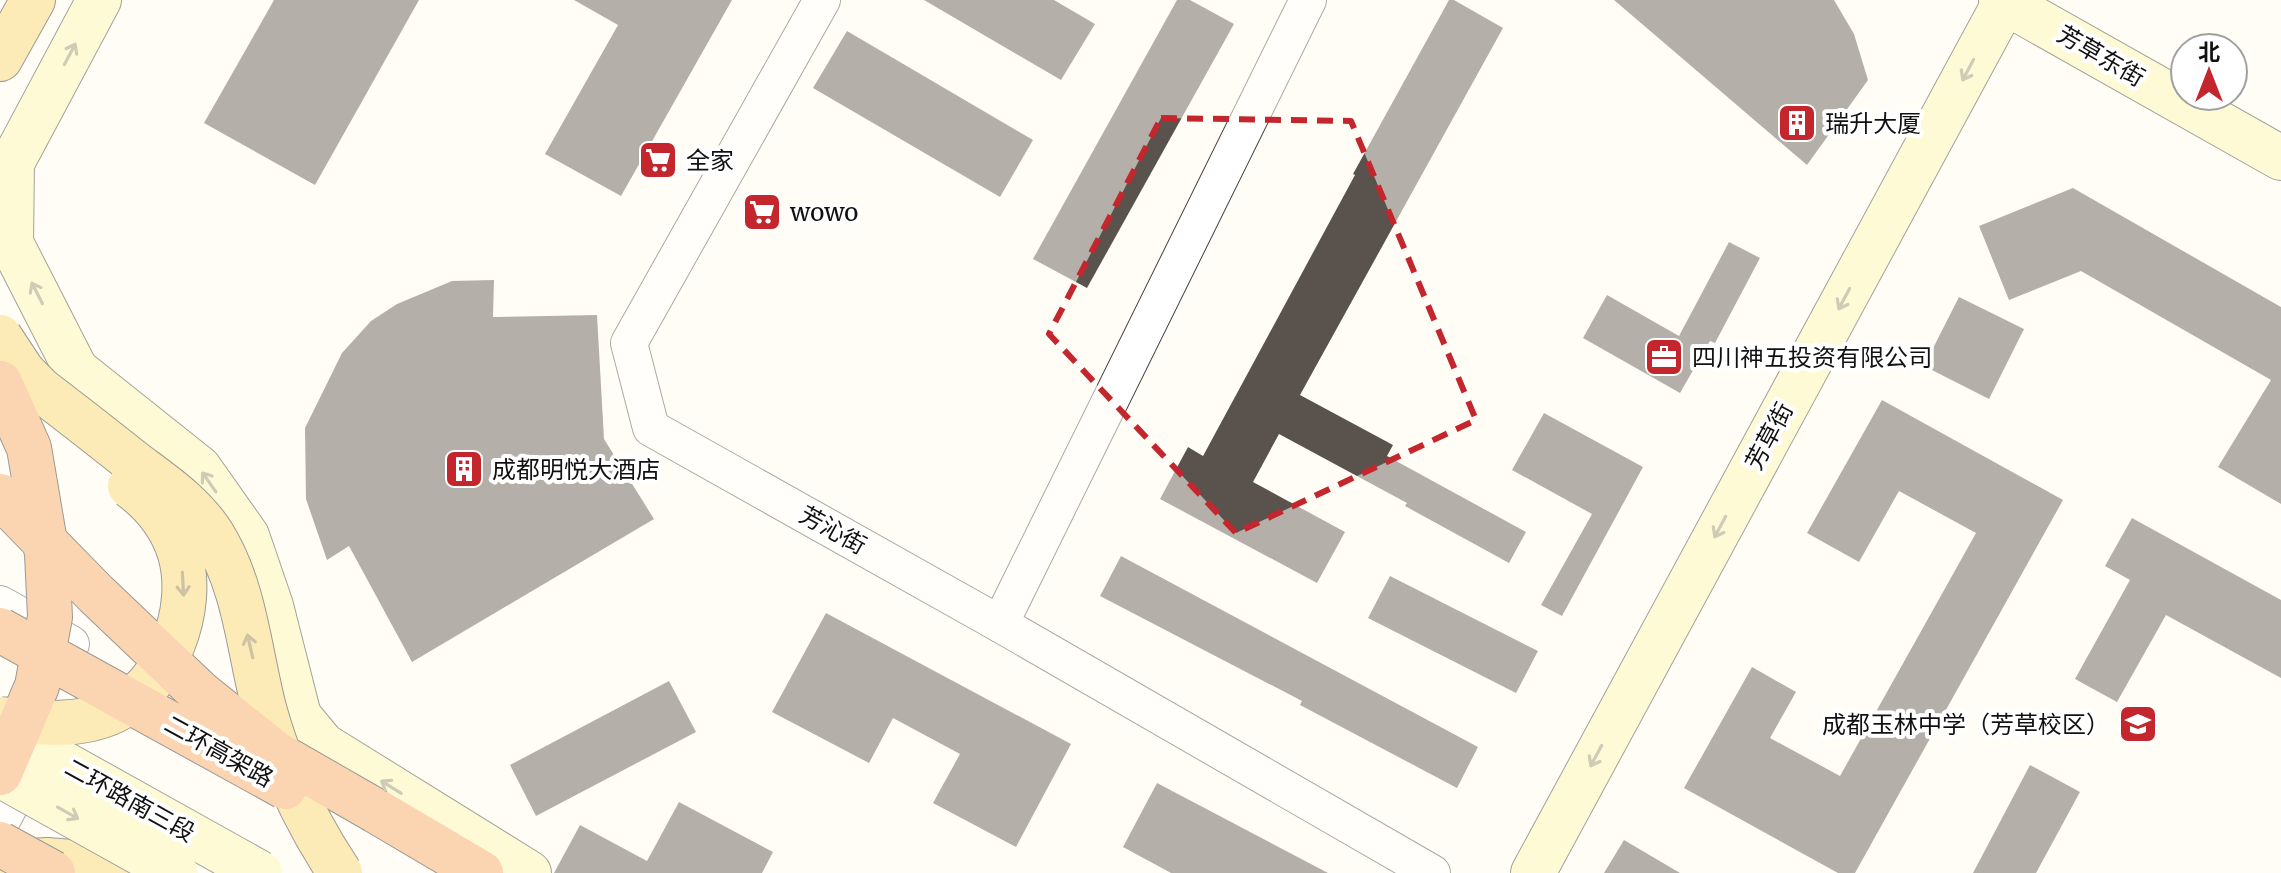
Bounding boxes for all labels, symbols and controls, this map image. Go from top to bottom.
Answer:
street label: 芳草东街 [2052,19,2150,93]
north arrow [2169,32,2249,112]
text: 北 [2198,38,2220,66]
one-way arrow [63,43,78,67]
one-way arrow [1959,58,1975,81]
building icon: 瑞升大厦 [1776,102,1818,144]
place label: 瑞升大厦 [1825,108,1921,139]
supermarket icon: 全家 [637,139,679,181]
place label: 全家 [686,145,734,176]
supermarket icon: wowo [741,191,783,233]
place label: wowo [789,197,858,228]
one-way arrow [28,282,44,306]
one-way arrow [1835,286,1851,310]
office icon: 四川神五投资有限公司 [1643,336,1685,378]
place label: 四川神五投资有限公司 [1692,342,1932,373]
street label: 芳草街 [1738,397,1800,475]
building icon: 成都明悦大酒店 [443,448,485,490]
place label: 成都明悦大酒店 [492,454,660,485]
one-way arrow [201,471,217,493]
street label: 芳沁街 [794,499,872,561]
one-way arrow [1712,515,1727,539]
one-way arrow [176,570,191,597]
one-way arrow [242,634,257,659]
school or university icon: 成都玉林中学（芳草校区） [2117,703,2159,745]
street label: 二环高架路 [159,708,279,794]
place label: 成都玉林中学（芳草校区） [1822,709,2110,740]
one-way arrow [1588,744,1604,767]
street label: 二环路南三段 [60,752,200,848]
one-way arrow [380,779,403,795]
one-way arrow [56,805,79,821]

